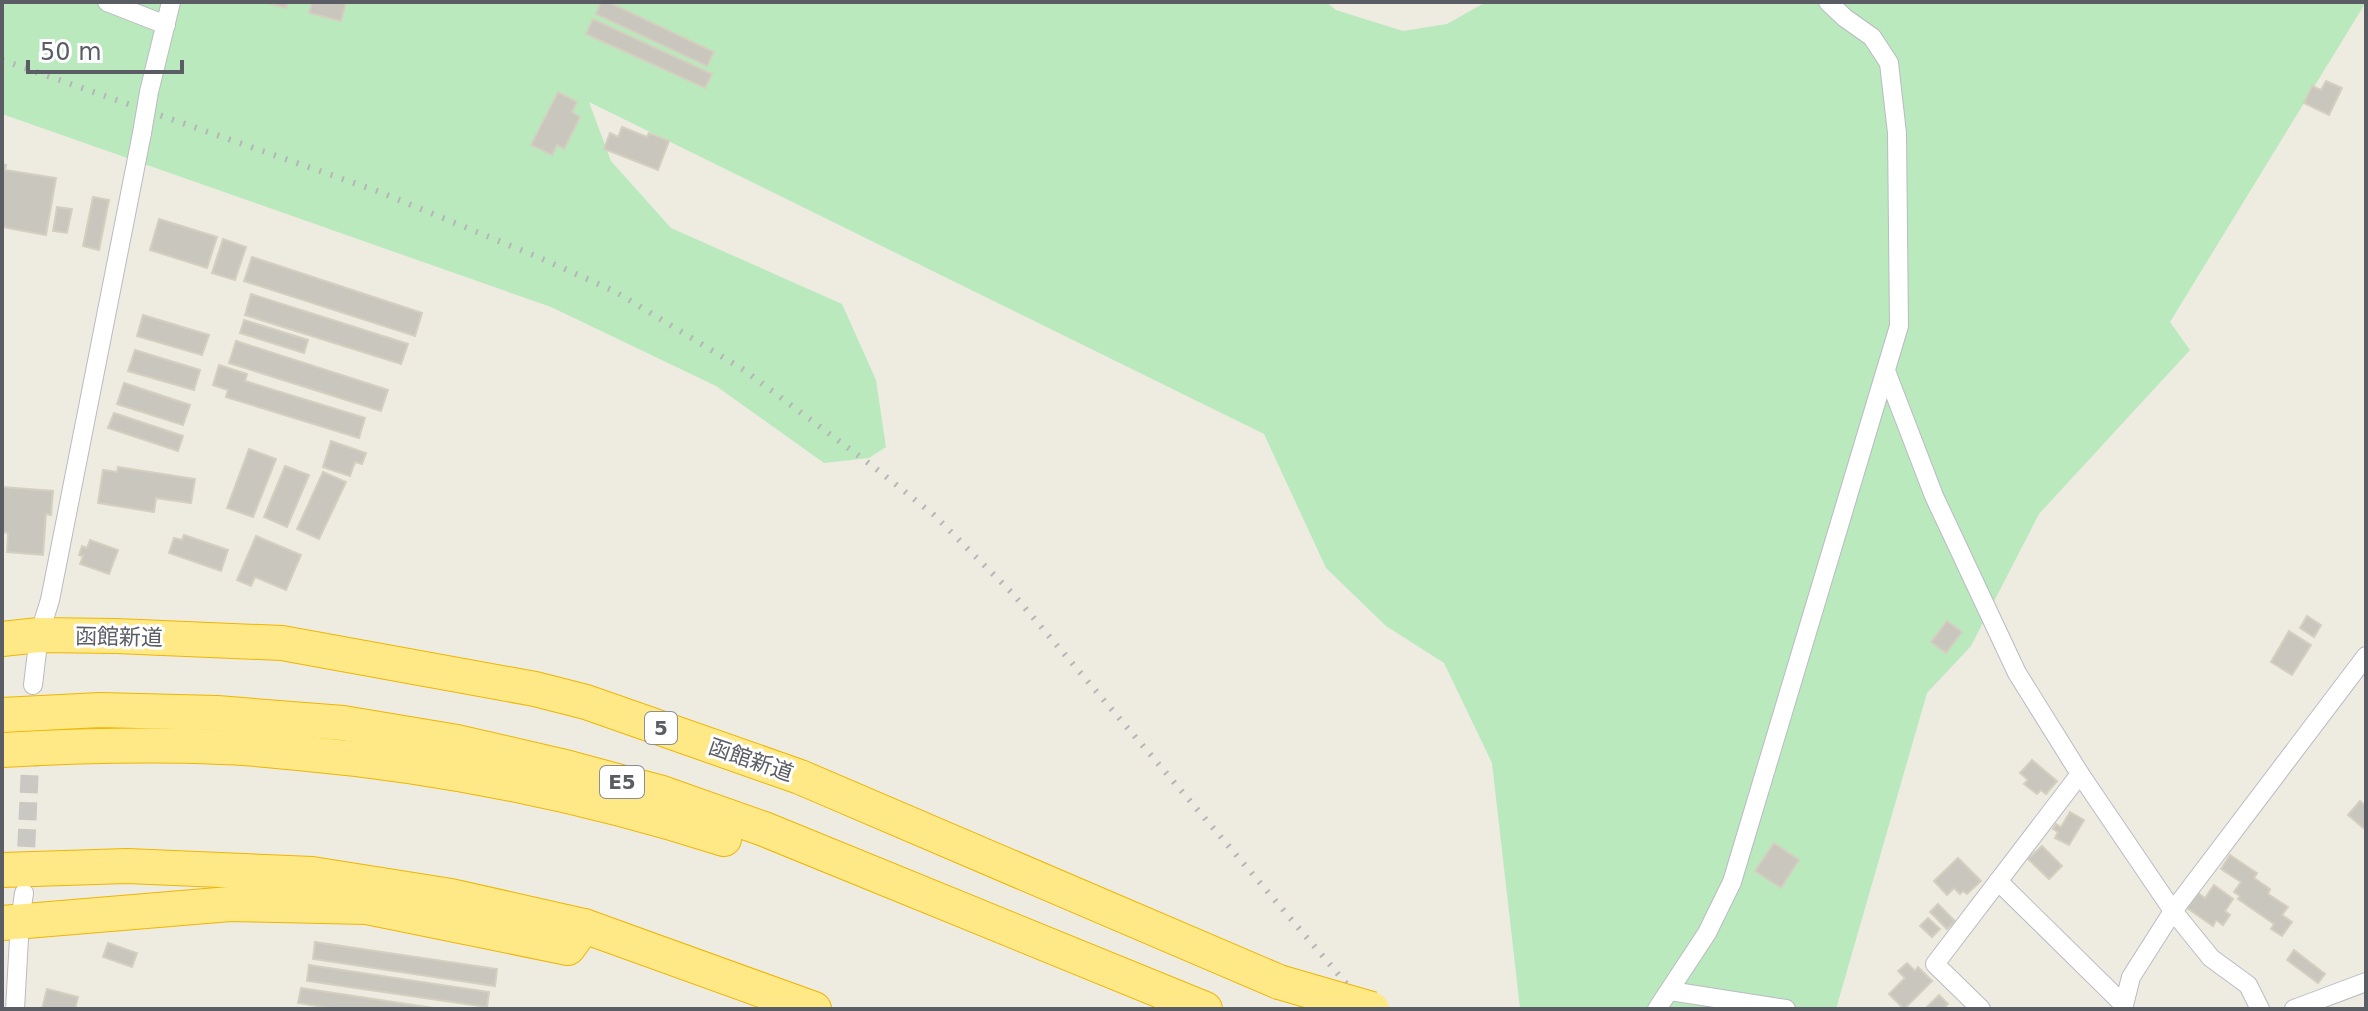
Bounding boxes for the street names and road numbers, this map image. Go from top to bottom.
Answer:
street label: 函館新道 [75,624,163,650]
road number: 5 [645,712,677,744]
street label: 函館新道 [705,734,797,786]
road number: E5 [600,766,644,798]

